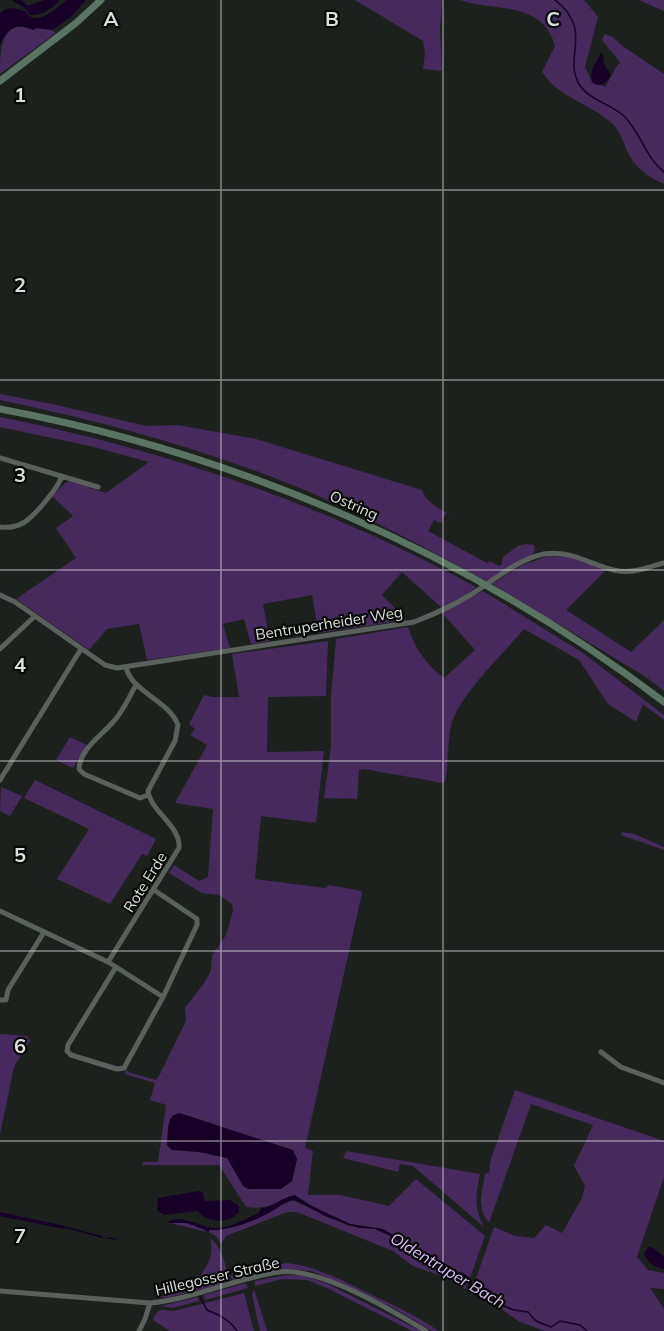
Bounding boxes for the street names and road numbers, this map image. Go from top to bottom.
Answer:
street label: Ostring [327,486,381,524]
street label: Bentruperheider Weg [254,602,404,644]
street label: Rote Erde [119,848,171,916]
street label: Hillegosser Straße [153,1252,281,1300]

